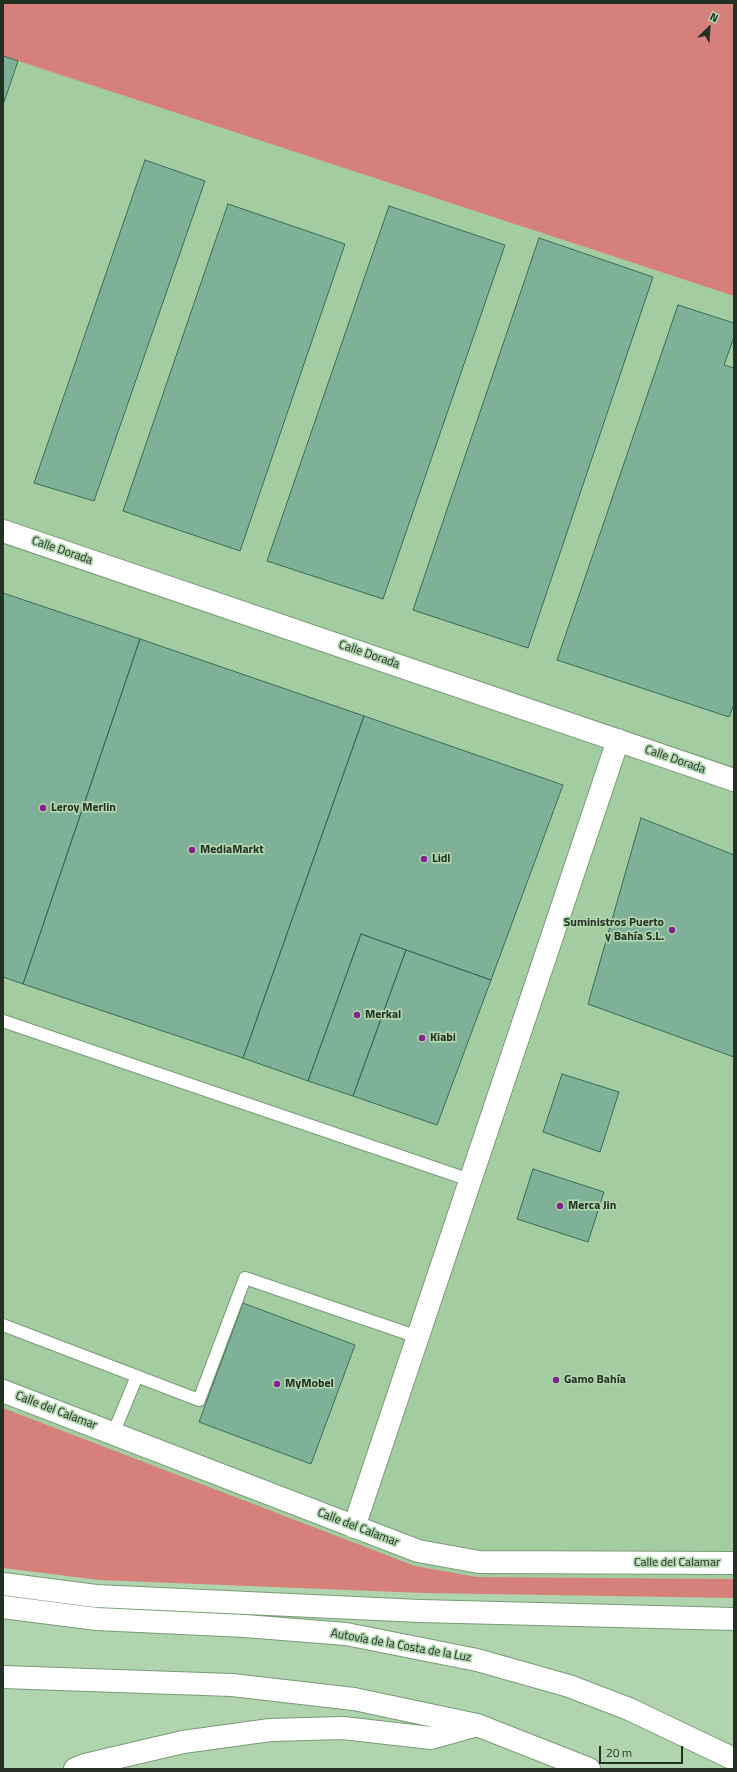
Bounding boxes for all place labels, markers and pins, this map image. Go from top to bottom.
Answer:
place label: Leroy Merlin [51,801,116,815]
marker: Leroy Merlin [38,803,48,813]
place label: MediaMarkt [200,843,264,857]
marker: MediaMarkt [187,845,197,855]
place label: Lidl [432,852,451,866]
marker: Lidl [419,854,429,864]
place label: Suministros Puerto y Bahía S.L. [564,916,664,944]
marker: Suministros Puerto y Bahía S.L. [667,925,677,935]
place label: Merkal [365,1008,401,1022]
marker: Merkal [352,1010,362,1020]
place label: Kiabi [430,1031,456,1045]
marker: Kiabi [417,1033,427,1043]
place label: Merca Jin [568,1199,616,1213]
marker: Merca Jin [555,1201,565,1211]
place label: Gamo Bahía [564,1373,626,1387]
marker: Gamo Bahía [551,1375,561,1385]
place label: MyMobel [285,1377,334,1391]
marker: MyMobel [272,1379,282,1389]

